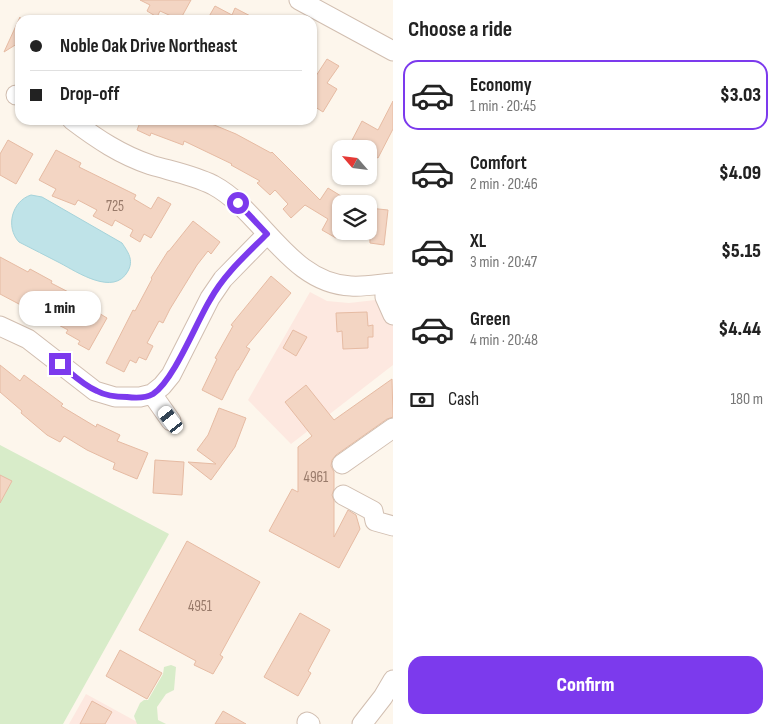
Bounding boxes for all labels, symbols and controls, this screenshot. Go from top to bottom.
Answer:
text: Choose a ride [408,16,512,43]
text: Noble Oak Drive Northeast [60,35,237,58]
icon: car [410,73,455,118]
text: Economy [470,74,532,97]
text: Drop-off [60,83,120,106]
text: $3.03 [720,84,761,107]
text: 1 min · 20:45 [470,97,536,116]
north arrow [332,140,378,185]
map controls [332,140,377,240]
icon: car [410,151,455,196]
text: Comfort [470,152,527,175]
text: $4.09 [719,162,761,185]
text: 2 min · 20:46 [470,175,538,194]
route start [227,192,249,214]
button: layers [332,195,377,240]
house number: 725 [106,197,124,216]
icon: car [410,229,455,274]
text: XL [470,230,486,253]
text: $5.15 [721,240,761,263]
text: 3 min · 20:47 [470,253,537,272]
callout: 1 min [19,292,101,326]
text: 1 min [45,299,75,318]
icon: car [410,307,455,352]
text: Green [470,308,510,331]
text: $4.44 [719,318,761,341]
text: 4 min · 20:48 [470,331,538,350]
route end [49,353,71,375]
icon: cash [408,386,436,414]
text: Cash [448,388,479,411]
text: 180 m [730,390,763,409]
car [155,404,186,436]
house number: 4961 [304,468,329,487]
house number: 4951 [188,597,213,616]
button: Confirm [408,656,763,714]

